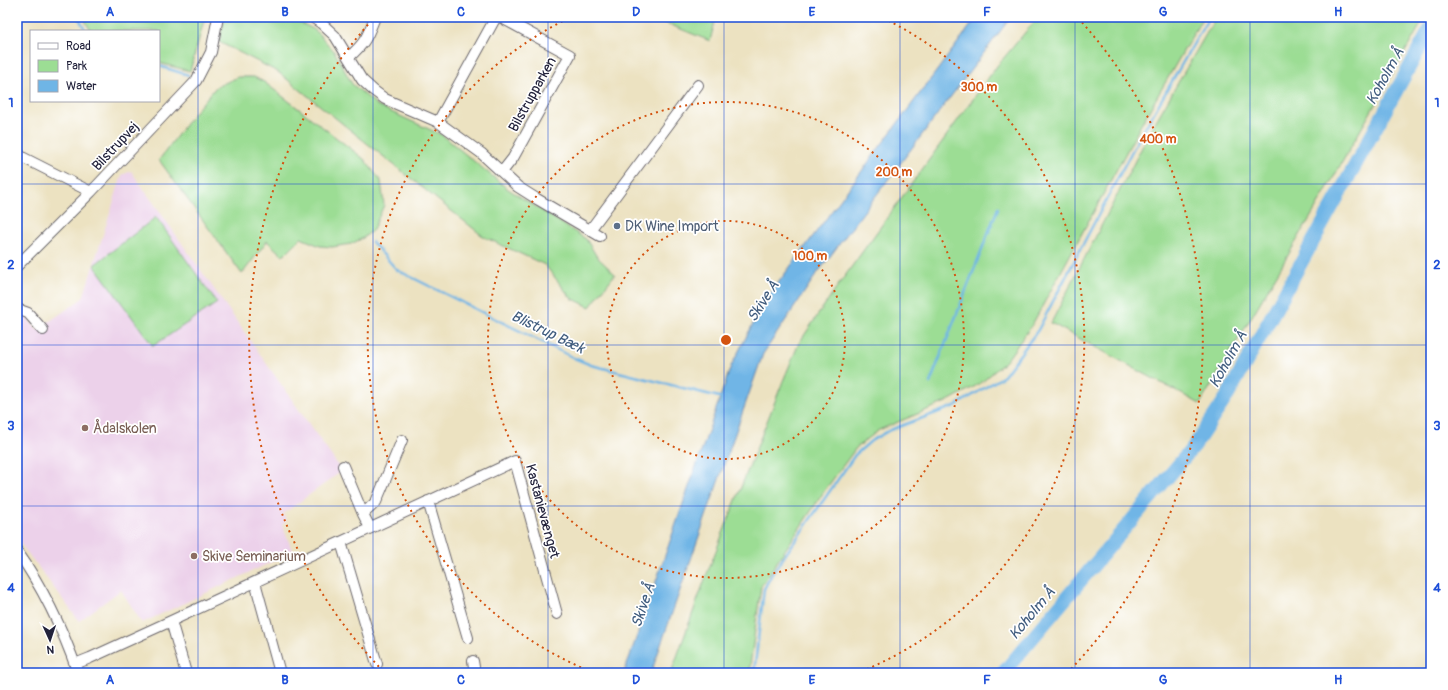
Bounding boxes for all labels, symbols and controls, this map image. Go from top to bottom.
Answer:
text: A [106,4,115,20]
text: B [281,4,289,20]
text: C [457,4,465,20]
text: D [632,4,640,20]
text: E [809,4,816,20]
text: F [983,4,991,20]
text: G [1159,4,1168,20]
text: H [1334,4,1342,20]
legend [30,30,160,102]
text: Road [66,39,91,54]
water label: Koholm Å [1361,44,1409,108]
street label: Bilstrupparken [505,54,560,135]
text: Park [66,59,87,74]
text: Water [66,79,97,94]
text: 300 m [961,80,998,95]
text: 1 [8,95,14,111]
text: 1 [1434,95,1440,111]
street label: Bilstrupvej [88,118,142,174]
text: 400 m [1139,132,1177,147]
text: 200 m [876,165,913,180]
place label: DK Wine Import [625,218,719,235]
marker: DK Wine Import [612,221,622,231]
text: 100 m [793,249,828,264]
text: 2 [7,257,15,273]
text: 2 [1433,257,1441,273]
water label: Skive Å [742,276,784,326]
water label: Blistrup Bæk [508,307,589,359]
water label: Koholm Å [1204,327,1252,391]
centre of rings [719,333,733,347]
text: 3 [7,418,15,434]
place label: Ådalskolen [93,418,157,437]
text: 3 [1433,418,1441,434]
marker: Ådalskolen [80,423,90,433]
street label: Kastanievænget [522,462,563,560]
place label: Skive Seminarium [202,548,306,565]
marker: Skive Seminarium [189,551,199,561]
text: 4 [7,580,15,596]
water label: Skive Å [626,580,660,630]
text: 4 [1433,580,1441,596]
water label: Koholm Å [1004,583,1060,643]
north arrow [30,620,70,660]
text: N [46,643,55,656]
text: A [106,672,115,688]
text: B [281,672,289,688]
text: C [457,672,465,688]
text: D [632,672,640,688]
text: E [809,672,816,688]
text: F [983,672,991,688]
text: G [1159,672,1168,688]
text: H [1334,672,1342,688]

